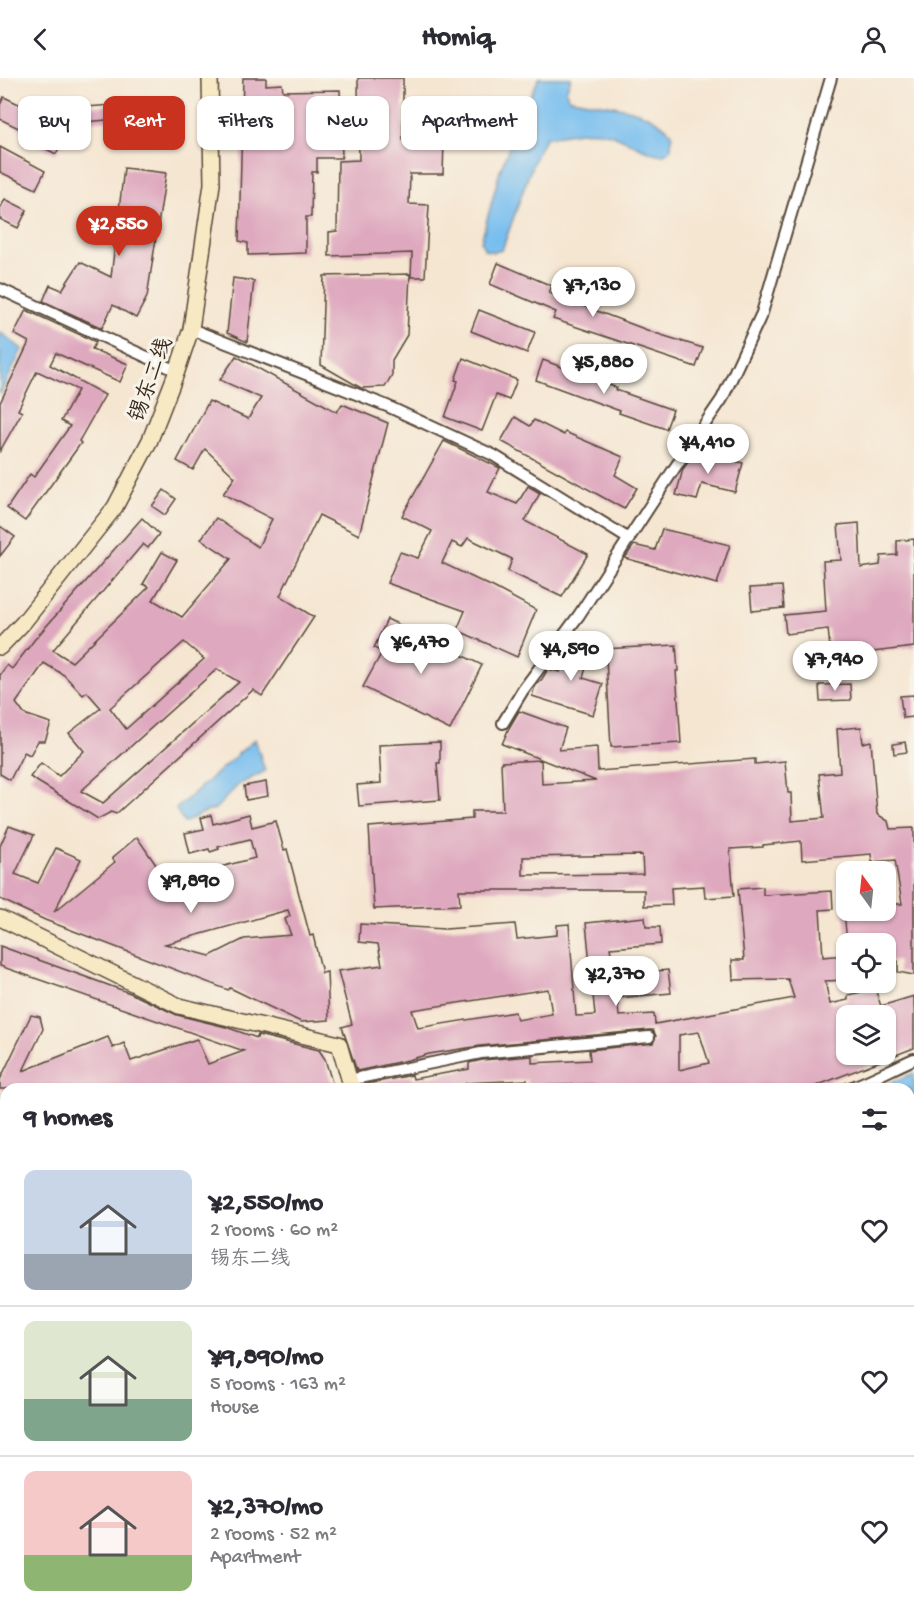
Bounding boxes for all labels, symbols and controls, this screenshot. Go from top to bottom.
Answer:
icon: back [24,23,57,56]
text: Homiq [422,23,492,55]
icon: person [857,23,890,56]
chip: Buy [18,96,91,150]
chip: Rent [103,96,185,150]
chip: Filters [197,96,294,150]
chip: New [306,96,389,150]
chip: Apartment [401,96,537,150]
pin: ¥2,550 [70,206,168,257]
text: ¥2,550 [90,214,148,237]
pin: ¥7,130 [544,267,642,318]
text: ¥7,130 [565,275,621,298]
street label: 锡东二线 [125,334,180,426]
pin: ¥5,880 [555,344,653,395]
text: ¥5,880 [574,352,634,375]
pin: ¥4,410 [659,424,757,475]
text: ¥4,410 [681,432,735,455]
pin: ¥6,470 [372,624,470,675]
pin: ¥4,590 [522,631,620,682]
text: ¥6,470 [393,632,449,655]
text: ¥4,590 [543,639,599,662]
pin: ¥7,940 [786,641,884,692]
text: ¥7,940 [807,649,863,672]
north arrow [836,861,896,921]
map controls [836,861,896,1065]
pin: ¥9,890 [142,863,240,914]
text: ¥9,890 [162,871,220,894]
button: locate [836,933,896,993]
pin: ¥2,370 [567,956,665,1007]
text: ¥2,370 [587,964,645,987]
button: layers [836,1005,896,1065]
icon: filters [858,1103,891,1136]
text: 9 homes [24,1104,112,1135]
text: ¥2,550/mo [210,1189,323,1220]
icon: home [72,1194,144,1266]
icon: heart [858,1214,891,1247]
text: 2 rooms · 60 m² [210,1220,338,1243]
text: 锡东二线 [210,1249,290,1272]
text: ¥9,890/mo [210,1343,323,1374]
icon: home [72,1345,144,1417]
icon: heart [858,1365,891,1398]
text: 5 rooms · 163 m² [210,1374,346,1397]
text: House [210,1397,259,1420]
text: ¥2,370/mo [210,1493,323,1524]
icon: home [72,1495,144,1567]
icon: heart [858,1515,891,1548]
text: 2 rooms · 52 m² [210,1524,337,1547]
text: Apartment [210,1547,300,1570]

